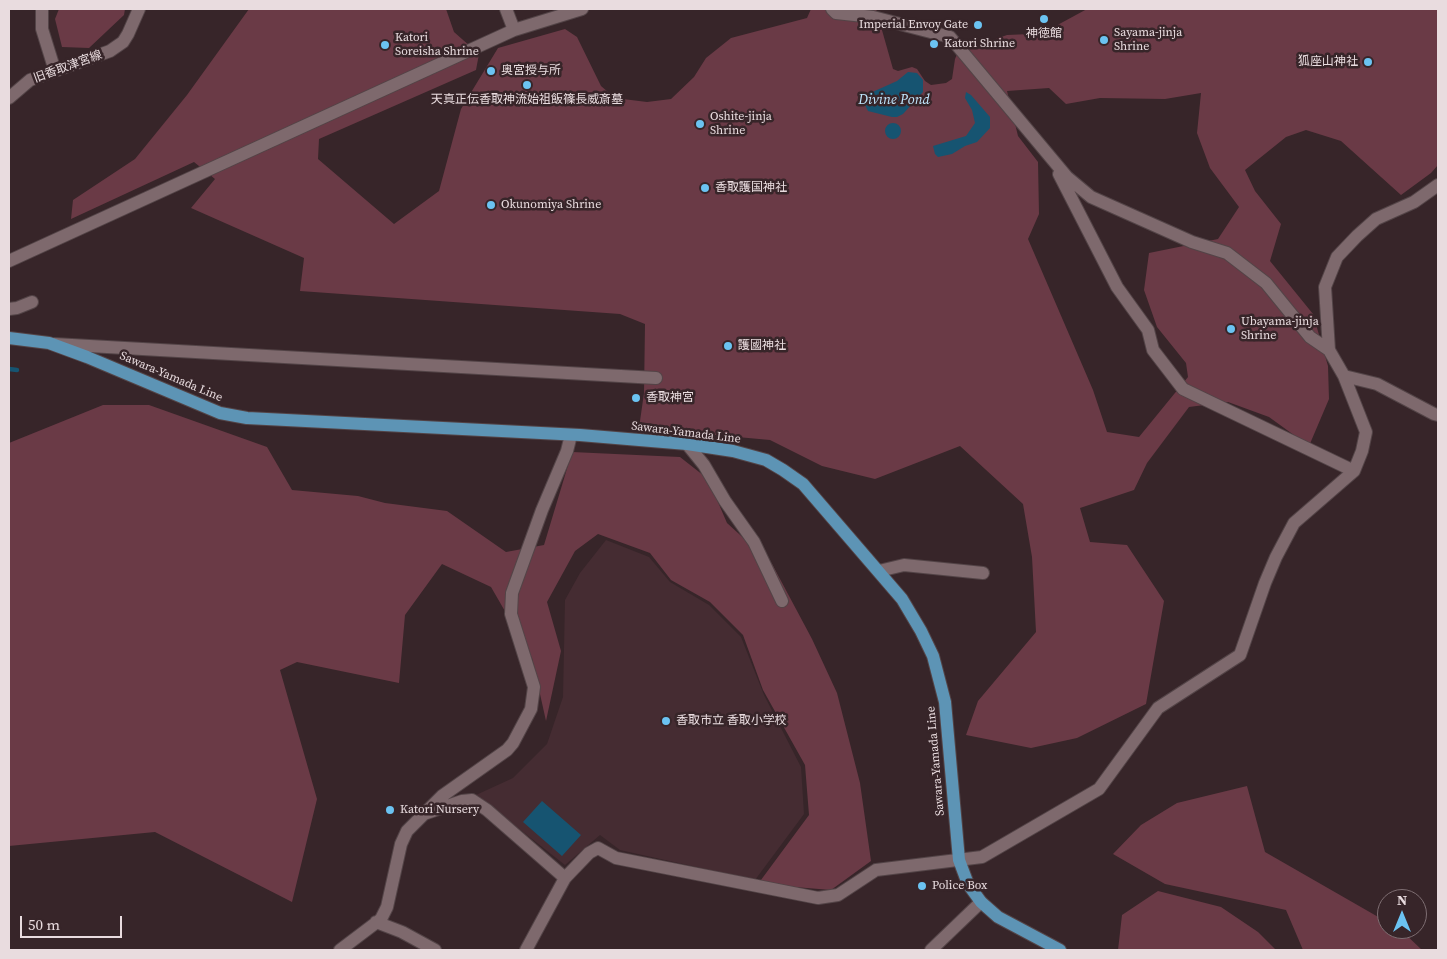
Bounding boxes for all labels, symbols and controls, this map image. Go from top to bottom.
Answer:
marker: 神徳館 [1038,13,1050,25]
place label: Imperial Envoy Gate [859,18,968,32]
marker: Imperial Envoy Gate [972,19,984,31]
place label: Sayama-jinja Shrine [1114,26,1182,54]
place label: 神徳館 [1026,27,1062,41]
place label: Katori Soreisha Shrine [395,31,479,59]
marker: Sayama-jinja Shrine [1098,34,1110,46]
place label: Katori Shrine [944,37,1015,51]
marker: Katori Shrine [928,38,940,50]
marker: Katori Soreisha Shrine [379,39,391,51]
street label: 旧香取津宮線 [32,48,104,86]
place label: 狐座山神社 [1298,55,1358,69]
marker: 狐座山神社 [1362,56,1374,68]
place label: 奥宮授与所 [501,64,561,78]
marker: 奥宮授与所 [485,65,497,77]
marker: 天真正伝香取神流始祖飯篠長威斎墓 [521,79,533,91]
water label: Divine Pond [858,92,930,108]
place label: 天真正伝香取神流始祖飯篠長威斎墓 [431,93,623,107]
place label: Oshite-jinja Shrine [710,110,772,138]
marker: Oshite-jinja Shrine [694,118,706,130]
place label: 香取護国神社 [715,181,787,195]
marker: 香取護国神社 [699,182,711,194]
place label: Okunomiya Shrine [501,198,601,212]
marker: Okunomiya Shrine [485,199,497,211]
place label: Ubayama-jinja Shrine [1241,315,1319,343]
marker: Ubayama-jinja Shrine [1225,323,1237,335]
place label: 護國神社 [738,339,786,353]
marker: 護國神社 [722,340,734,352]
street label: Sawara-Yamada Line [117,349,225,405]
place label: 香取神宮 [646,391,694,405]
marker: 香取神宮 [630,392,642,404]
street label: Sawara-Yamada Line [630,419,742,447]
street label: Sawara-Yamada Line [924,705,948,817]
place label: 香取市立 香取小学校 [676,714,787,728]
marker: 香取市立 香取小学校 [660,715,672,727]
place label: Katori Nursery [400,803,479,817]
marker: Katori Nursery [384,804,396,816]
place label: Police Box [932,879,987,893]
marker: Police Box [916,880,928,892]
north arrow [1377,889,1427,939]
text: N [1397,890,1407,910]
scale bar [22,906,125,938]
text: 50 m [28,914,60,935]

